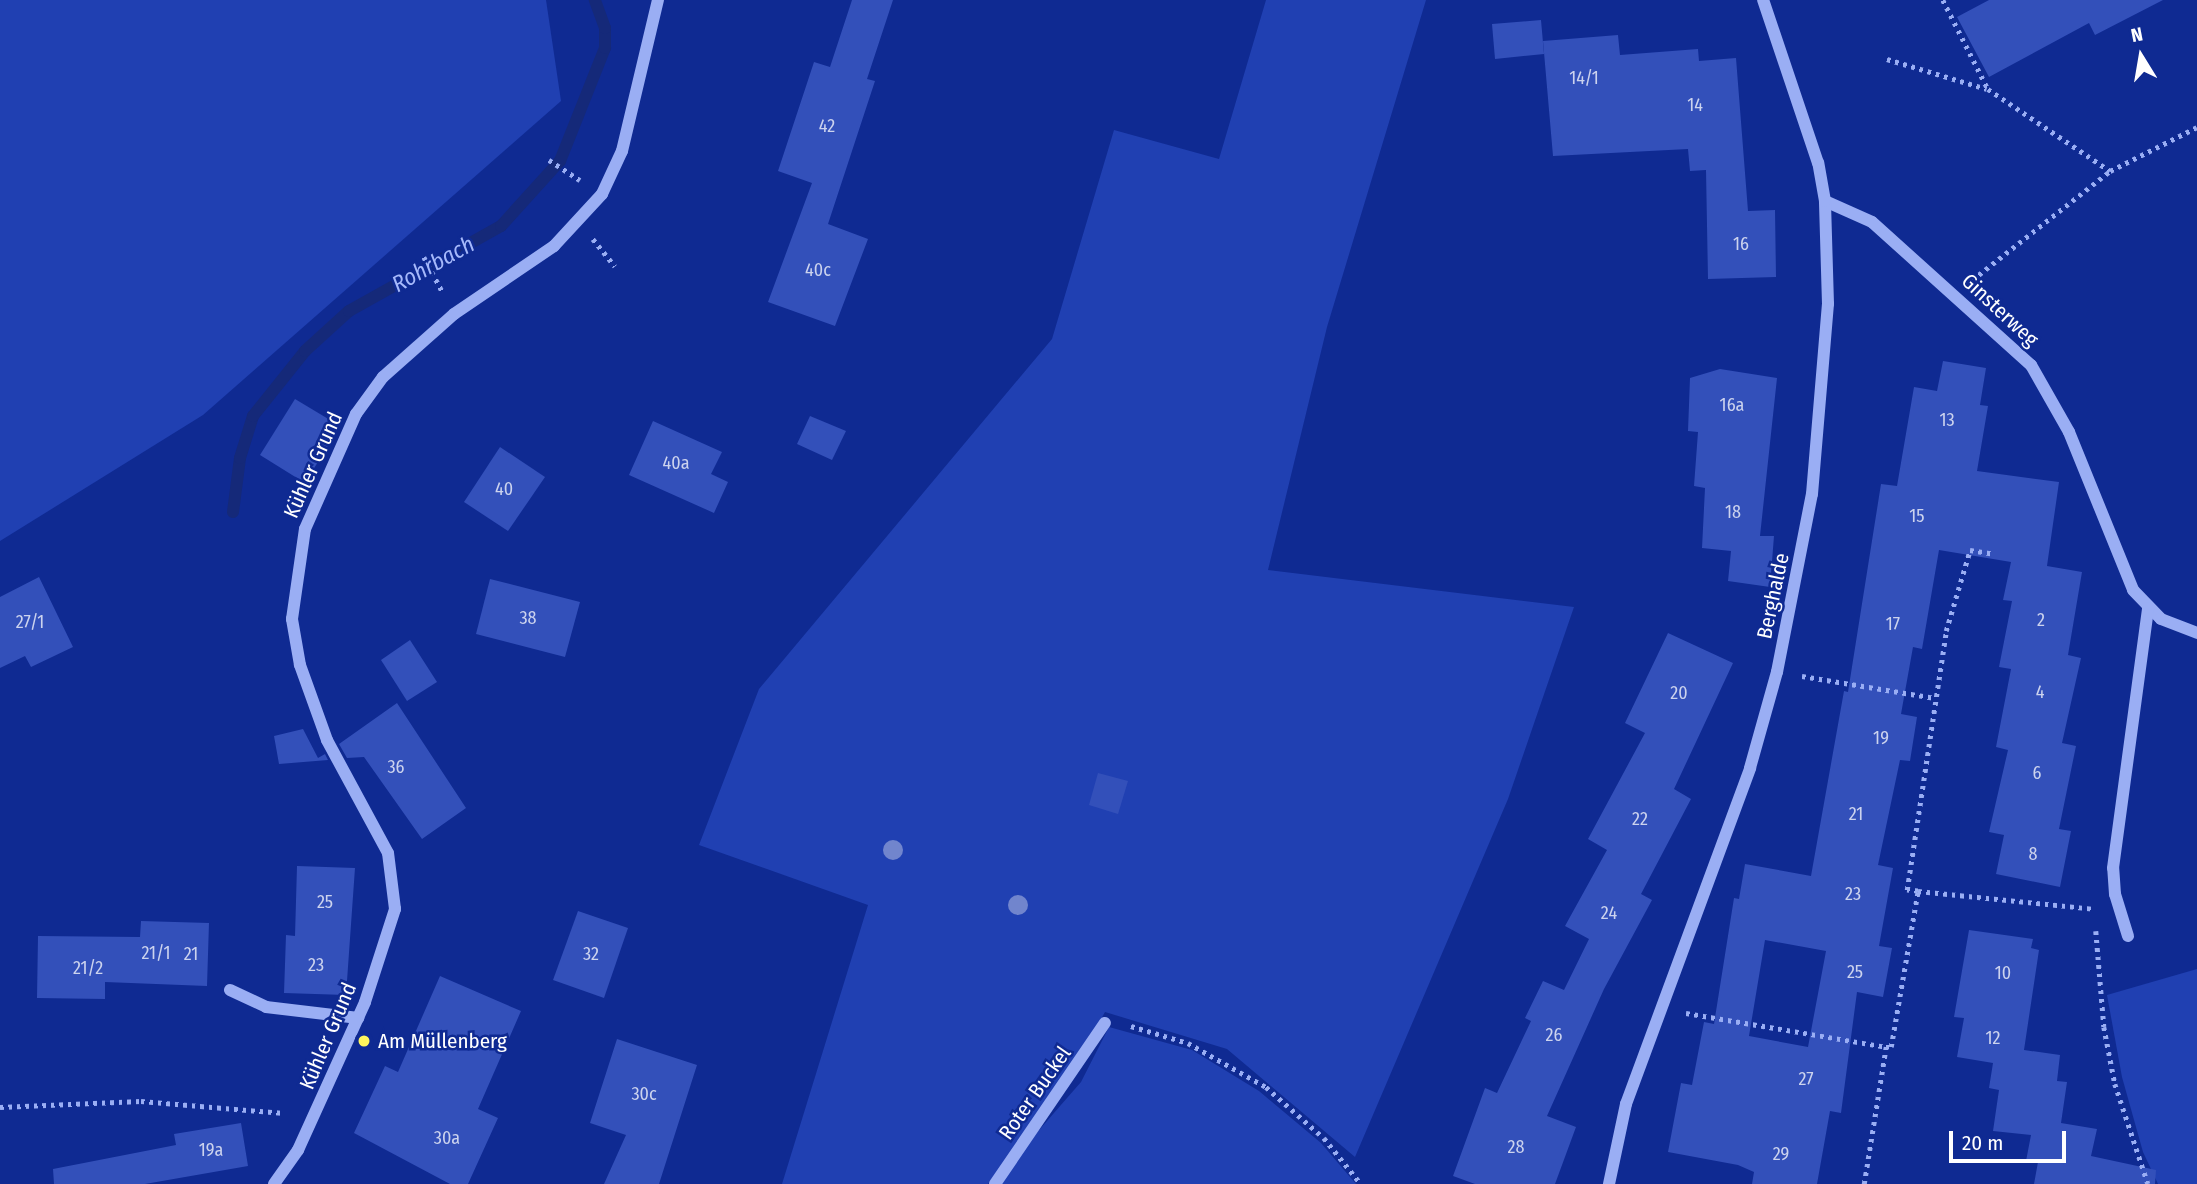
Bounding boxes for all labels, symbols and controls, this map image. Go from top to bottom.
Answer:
north arrow [2106,21,2176,91]
text: N [2129,23,2145,47]
house number: 14/1 [1569,67,1599,89]
house number: 14 [1687,94,1703,116]
house number: 42 [819,115,835,137]
water label: Rohrbach [387,230,479,298]
house number: 16 [1733,233,1749,255]
house number: 40c [805,259,831,281]
street label: Ginsterweg [1956,268,2044,352]
house number: 16a [1720,394,1744,416]
street label: Kühler Grund [278,408,348,522]
house number: 13 [1939,409,1955,431]
house number: 40a [663,452,689,474]
house number: 40 [495,478,513,500]
house number: 18 [1725,501,1741,523]
house number: 15 [1909,505,1925,527]
street label: Berghalde [1752,551,1794,641]
house number: 38 [519,607,537,629]
house number: 2 [2037,609,2045,631]
house number: 27/1 [16,611,44,633]
house number: 17 [1886,613,1900,635]
house number: 4 [2036,681,2044,703]
house number: 20 [1670,682,1688,704]
house number: 19 [1873,727,1889,749]
house number: 36 [387,756,405,778]
house number: 6 [2033,762,2041,784]
house number: 21 [1849,803,1863,825]
house number: 22 [1632,808,1648,830]
house number: 8 [2029,843,2037,865]
house number: 23 [1845,883,1861,905]
house number: 25 [317,891,333,913]
house number: 24 [1601,902,1617,924]
house number: 21/1 [142,942,170,964]
house number: 21 [184,943,198,965]
house number: 32 [583,943,599,965]
house number: 23 [308,954,324,976]
house number: 21/2 [73,957,103,979]
house number: 25 [1847,961,1863,983]
house number: 10 [1995,962,2011,984]
street label: Kühler Grund [294,979,362,1093]
house number: 26 [1546,1024,1562,1046]
house number: 12 [1986,1027,2000,1049]
place label: Am Müllenberg [378,1028,507,1054]
marker: Am Müllenberg [356,1033,372,1049]
street label: Roter Buckel [994,1041,1076,1145]
house number: 27 [1798,1068,1814,1090]
house number: 30c [631,1083,657,1105]
scale bar [1952,1118,2069,1162]
house number: 30a [434,1127,460,1149]
text: 20 m [1962,1130,2003,1156]
house number: 28 [1508,1136,1524,1158]
house number: 19a [199,1139,223,1161]
house number: 29 [1773,1143,1789,1165]

